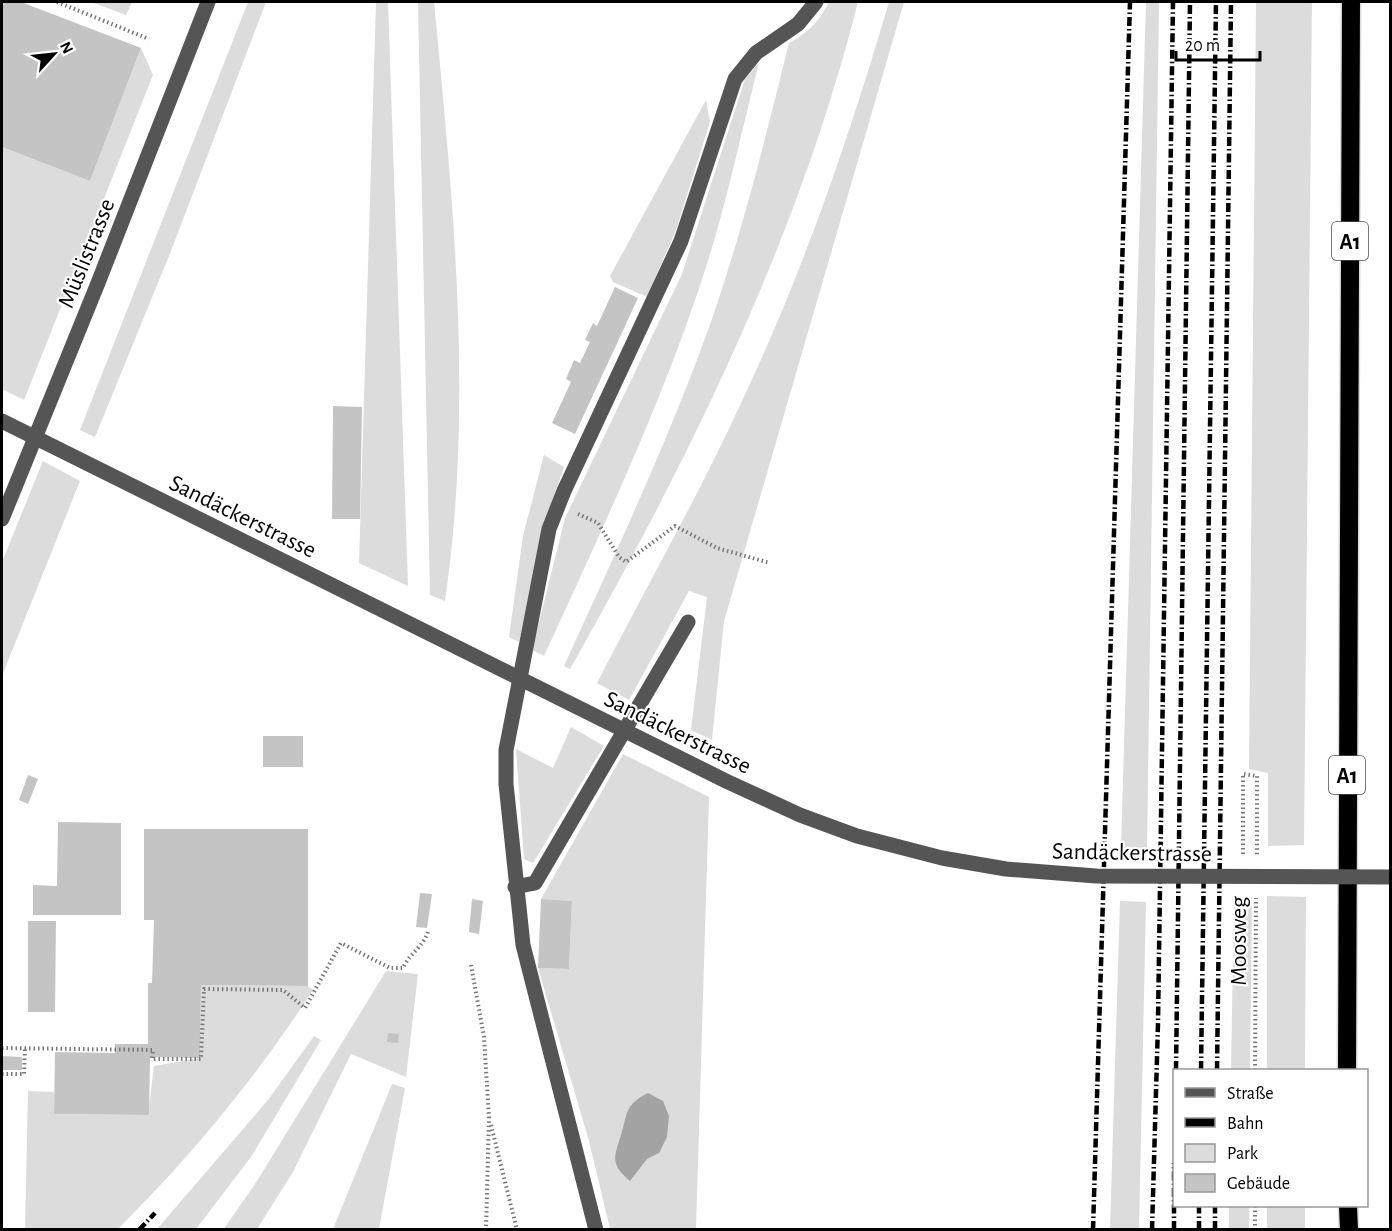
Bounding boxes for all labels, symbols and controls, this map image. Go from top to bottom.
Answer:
north arrow [24,24,84,84]
scale bar [1176,24,1260,62]
text: 20 m [1185,37,1220,55]
text: N [57,39,76,56]
street label: Müslistrasse [54,195,120,311]
road number: A1 [1332,222,1368,260]
street label: Sandäckerstrasse [165,471,320,563]
street label: Sandäckerstrasse [600,687,755,779]
road number: A1 [1329,756,1365,794]
street label: Sandäckerstrasse [1052,840,1212,866]
street label: Moosweg [1227,896,1251,986]
legend [1173,1069,1368,1207]
text: Straße [1227,1085,1273,1103]
text: Bahn [1227,1115,1263,1133]
text: Park [1227,1145,1259,1163]
text: Gebäude [1227,1175,1290,1193]

